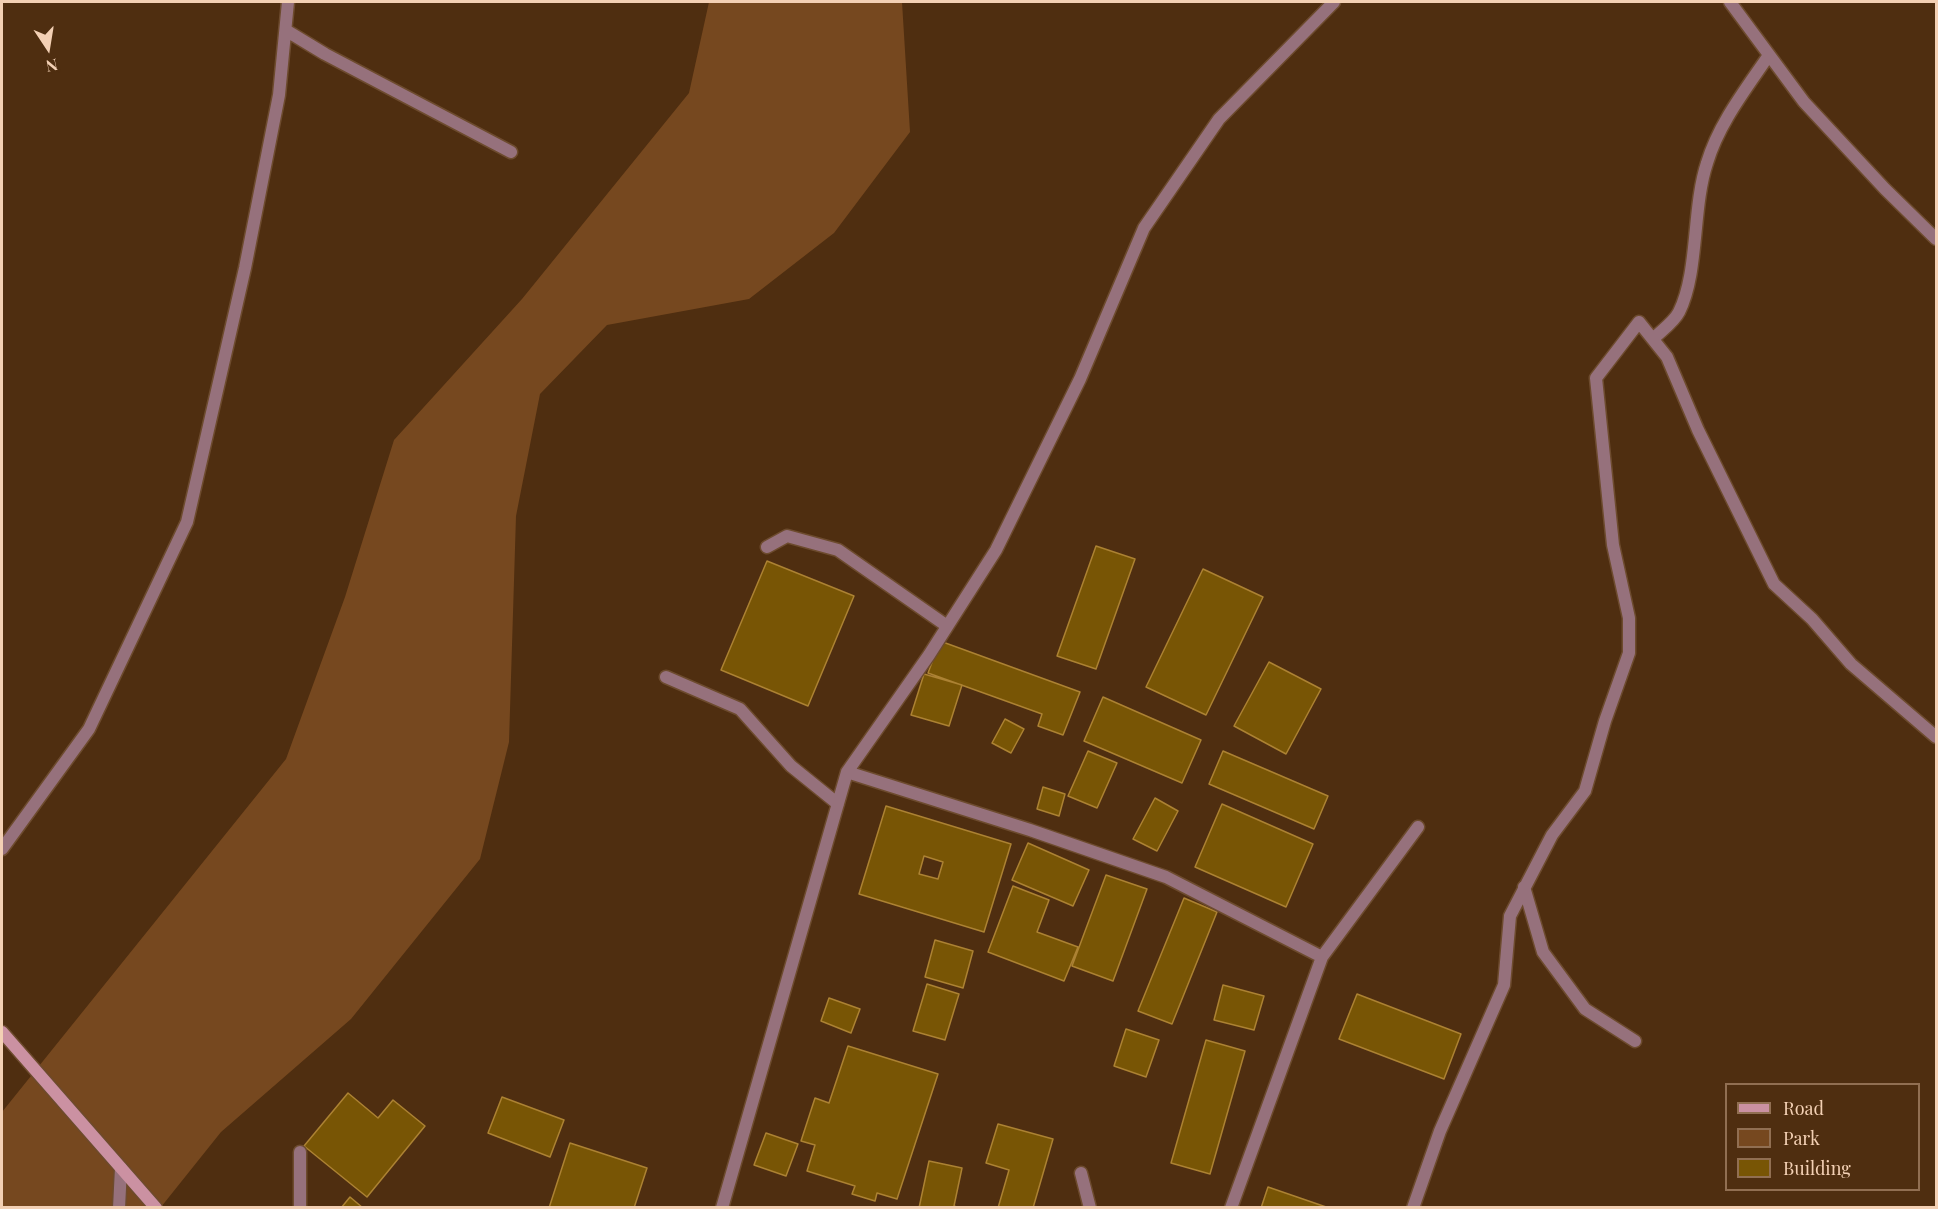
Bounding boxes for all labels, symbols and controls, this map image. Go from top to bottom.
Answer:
north arrow [18,18,78,78]
text: N [44,55,60,78]
legend [1725,1083,1920,1191]
text: Road [1783,1096,1824,1120]
text: Park [1783,1126,1820,1150]
text: Building [1783,1156,1851,1180]

